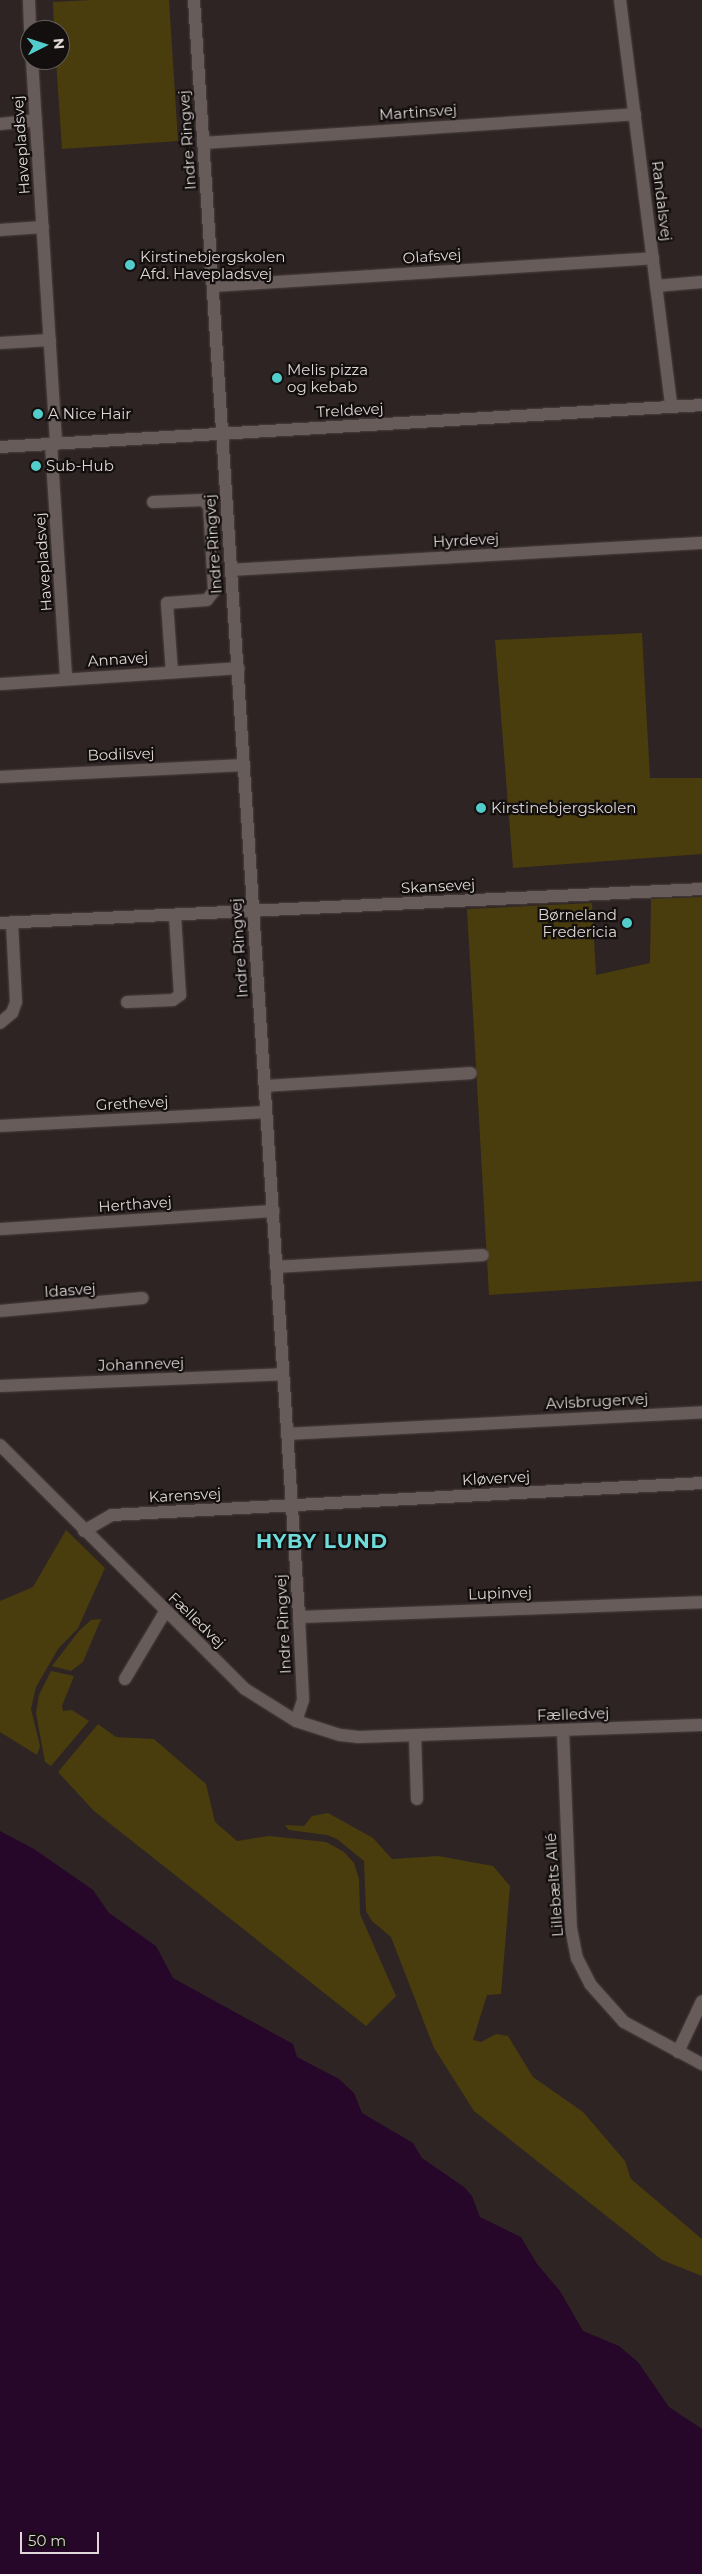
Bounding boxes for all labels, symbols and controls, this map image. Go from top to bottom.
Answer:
north arrow [20,20,70,70]
text: N [49,37,68,50]
street label: Indre Ringvej [175,90,199,190]
street label: Havepladsvej [9,95,33,195]
street label: Martinsvej [379,100,457,124]
street label: Randalsvej [648,160,676,242]
street label: Olafsvej [402,245,462,267]
place label: Kirstinebjergskolen Afd. Havepladsvej [140,247,285,282]
marker: Kirstinebjergskolen Afd. Havepladsvej [124,259,136,271]
place label: Melis pizza og kebab [287,360,368,395]
marker: Melis pizza og kebab [271,372,283,384]
street label: Treldevej [316,399,384,421]
place label: A Nice Hair [48,405,131,423]
marker: A Nice Hair [32,408,44,420]
place label: Sub-Hub [46,457,114,475]
marker: Sub-Hub [30,460,42,472]
street label: Indre Ringvej [201,494,225,594]
street label: Havepladsvej [31,512,55,612]
street label: Hyrdevej [432,529,500,551]
street label: Annavej [87,648,149,670]
street label: Bodilsvej [87,744,155,764]
place label: Kirstinebjergskolen [491,799,636,817]
marker: Kirstinebjergskolen [475,802,487,814]
street label: Skansevej [400,875,476,897]
street label: Indre Ringvej [227,898,251,998]
place label: Børneland Fredericia [538,905,617,940]
marker: Børneland Fredericia [621,917,633,929]
street label: Grethevej [95,1092,169,1114]
street label: Herthavej [98,1192,172,1216]
street label: Idasvej [44,1279,96,1301]
street label: Johannevej [98,1354,184,1374]
street label: Avlsbrugervej [545,1389,649,1413]
street label: Kløvervej [462,1467,530,1489]
street label: Karensvej [148,1484,222,1506]
district label: HYBY LUND [255,1529,389,1553]
street label: Indre Ringvej [271,1574,295,1674]
street label: Lupinvej [468,1583,532,1603]
street label: Fælledvej [165,1588,229,1652]
street label: Fælledvej [537,1704,609,1724]
street label: Lillebælts Allé [541,1832,567,1938]
scale bar [22,2522,101,2554]
text: 50 m [28,2531,66,2550]

